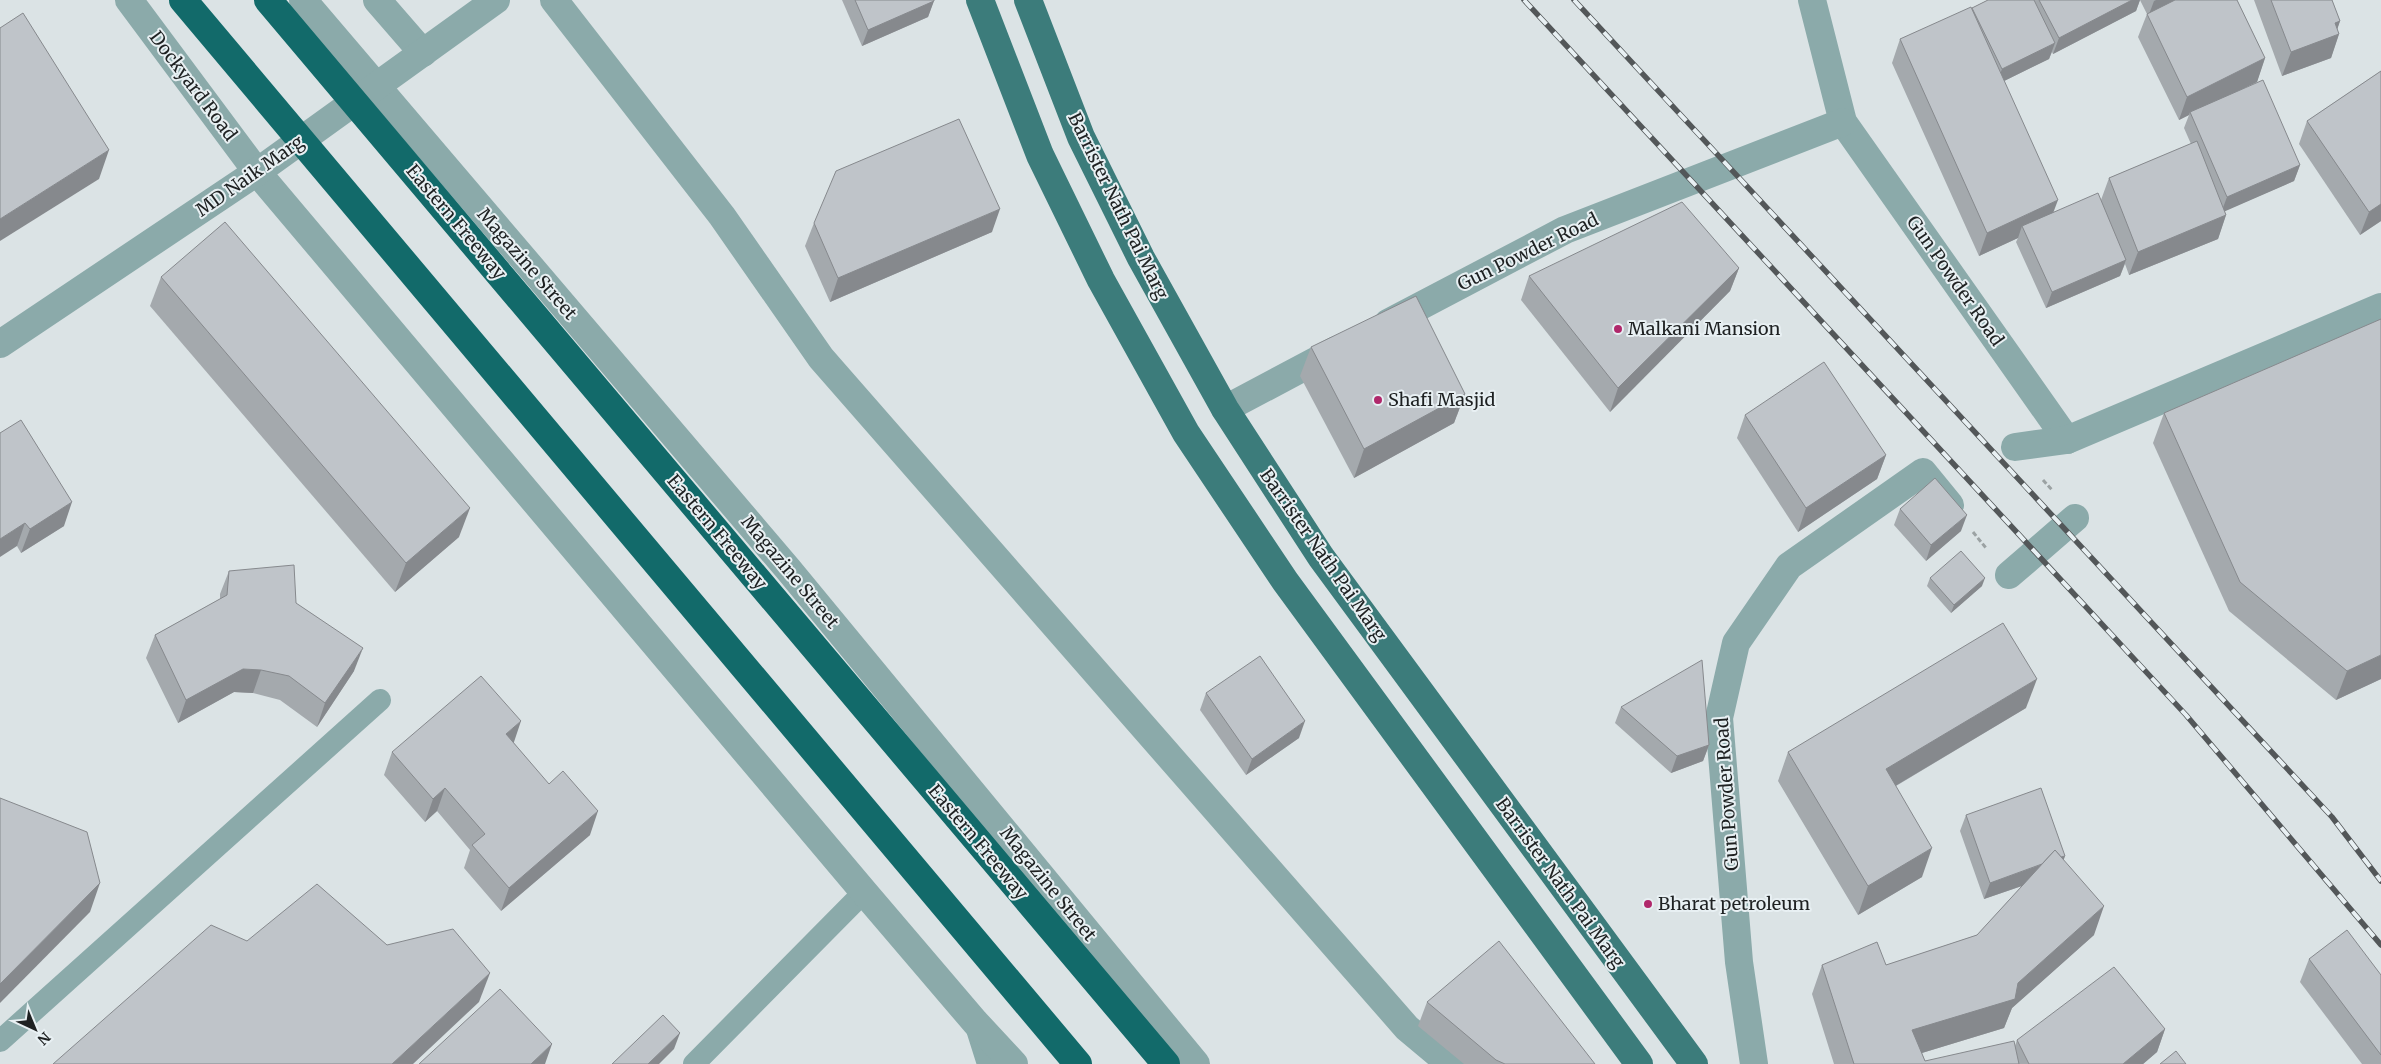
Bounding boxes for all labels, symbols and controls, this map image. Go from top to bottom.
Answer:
street label: Dockyard Road [145,26,242,145]
street label: Barrister Nath Pai Marg [1063,109,1174,303]
street label: MD Naik Marg [191,130,308,221]
street label: Eastern Freeway [401,159,512,284]
street label: Magazine Street [473,203,582,324]
street label: Gun Powder Road [1454,207,1602,296]
street label: Gun Powder Road [1902,211,2009,350]
place label: Malkani Mansion [1628,317,1781,340]
marker: Malkani Mansion [1612,323,1624,335]
place label: Shafi Masjid [1388,388,1496,411]
marker: Shafi Masjid [1372,394,1384,406]
street label: Barrister Nath Pai Marg [1255,464,1392,645]
street label: Eastern Freeway [662,469,773,594]
street label: Magazine Street [736,510,844,633]
street label: Gun Powder Road [1710,716,1743,871]
street label: Eastern Freeway [923,779,1034,904]
street label: Barrister Nath Pai Marg [1491,793,1630,972]
street label: Magazine Street [995,822,1102,946]
place label: Bharat petroleum [1658,892,1810,915]
marker: Bharat petroleum [1642,898,1654,910]
north arrow [10,1004,60,1054]
text: N [34,1028,54,1049]

